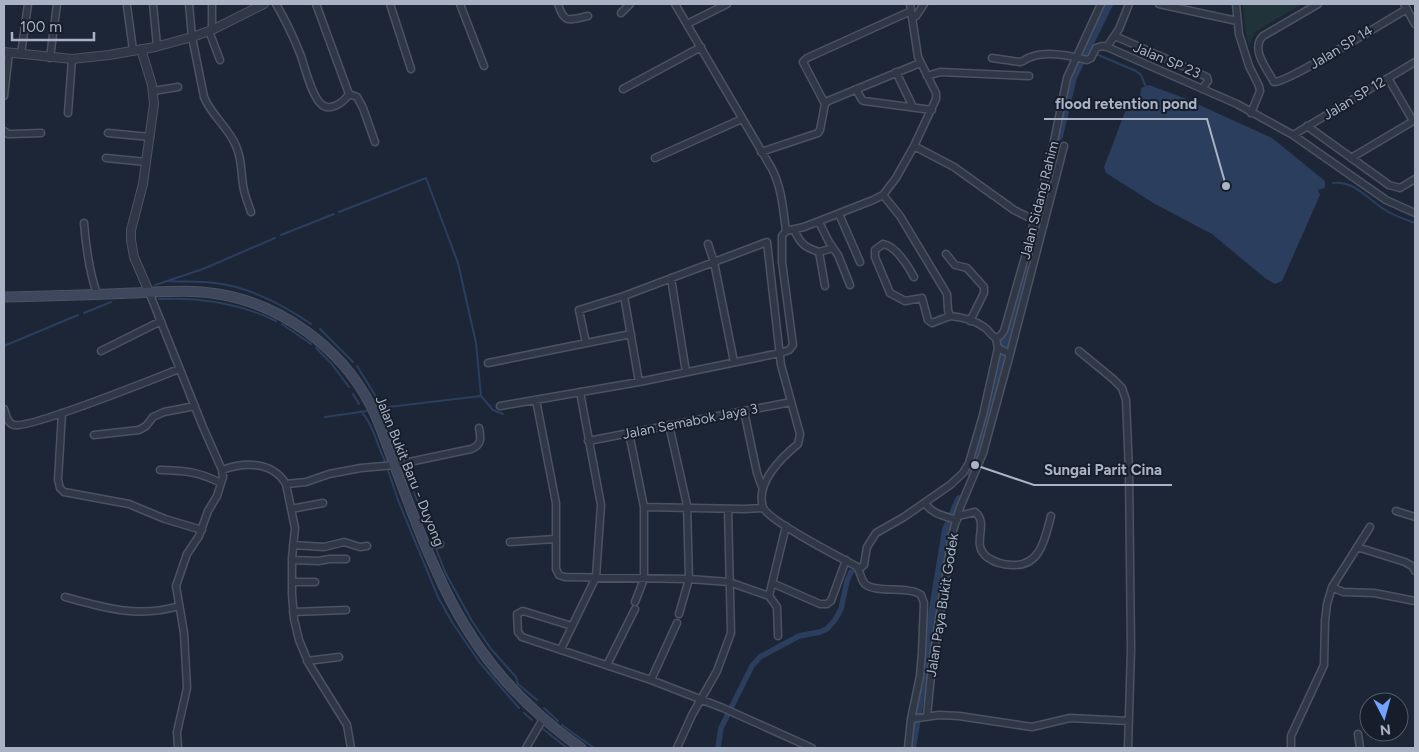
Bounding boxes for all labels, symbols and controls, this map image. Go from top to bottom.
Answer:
scale bar [12,10,95,42]
text: 100 m [20,18,62,36]
street label: Jalan SP 14 [1307,22,1376,73]
street label: Jalan SP 23 [1131,39,1203,82]
street label: Jalan SP 12 [1320,73,1388,124]
callout: flood retention pond [1044,89,1207,119]
text: flood retention pond [1055,95,1197,113]
street label: Jalan Sidang Rahim [1017,139,1062,261]
street label: Jalan Bukit Baru - Duyong [372,393,448,549]
street label: Jalan Semabok Jaya 3 [621,400,759,443]
callout: Sungai Parit Cina [1034,455,1172,485]
text: Sungai Parit Cina [1044,461,1162,479]
street label: Jalan Paya Bukit Godek [923,532,962,678]
north arrow [1359,692,1409,742]
text: N [1379,720,1392,738]

